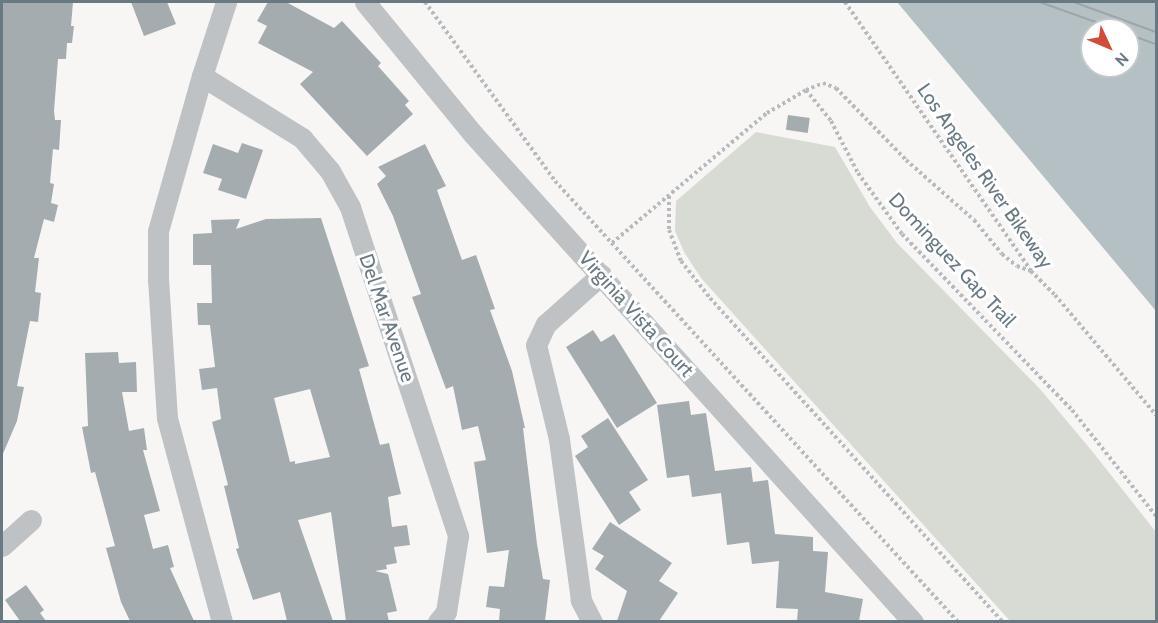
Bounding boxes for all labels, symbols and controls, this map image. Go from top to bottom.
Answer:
north arrow [1080,18,1140,78]
text: N [1111,49,1133,70]
street label: Los Angeles River Bikeway [912,79,1058,273]
street label: Dominguez Gap Trail [883,188,1021,332]
street label: Virginia Vista Court [573,246,699,382]
street label: Del Mar Avenue [354,251,420,385]

